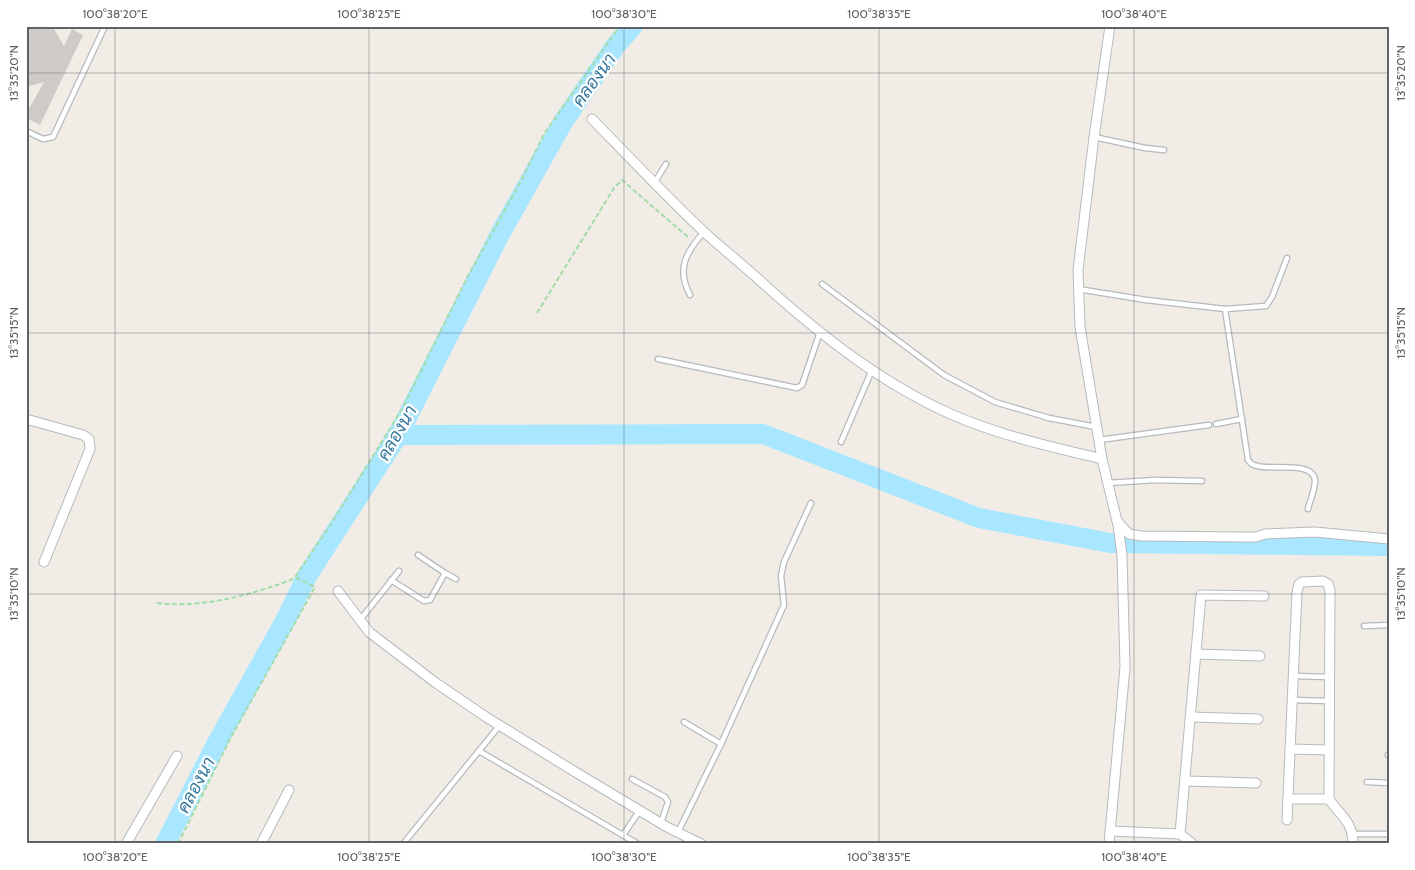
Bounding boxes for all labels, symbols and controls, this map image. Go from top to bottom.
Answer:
text: 100°38'20"E [82,6,148,21]
text: 100°38'25"E [337,6,401,21]
text: 100°38'30"E [591,6,657,21]
text: 100°38'35"E [847,6,911,21]
text: 100°38'40"E [1101,6,1167,21]
text: 13°35'20"N [6,45,21,101]
text: 13°35'20"N [1393,45,1408,101]
water label: คลองนา [567,49,621,111]
text: 13°35'15"N [6,307,21,359]
text: 13°35'15"N [1393,307,1408,359]
water label: คลองนา [372,401,422,465]
text: 13°35'10"N [6,567,21,621]
text: 13°35'10"N [1393,567,1408,621]
water label: คลองนา [172,753,220,817]
text: 100°38'20"E [82,849,148,864]
text: 100°38'25"E [337,849,401,864]
text: 100°38'30"E [591,849,657,864]
text: 100°38'35"E [847,849,911,864]
text: 100°38'40"E [1101,849,1167,864]

